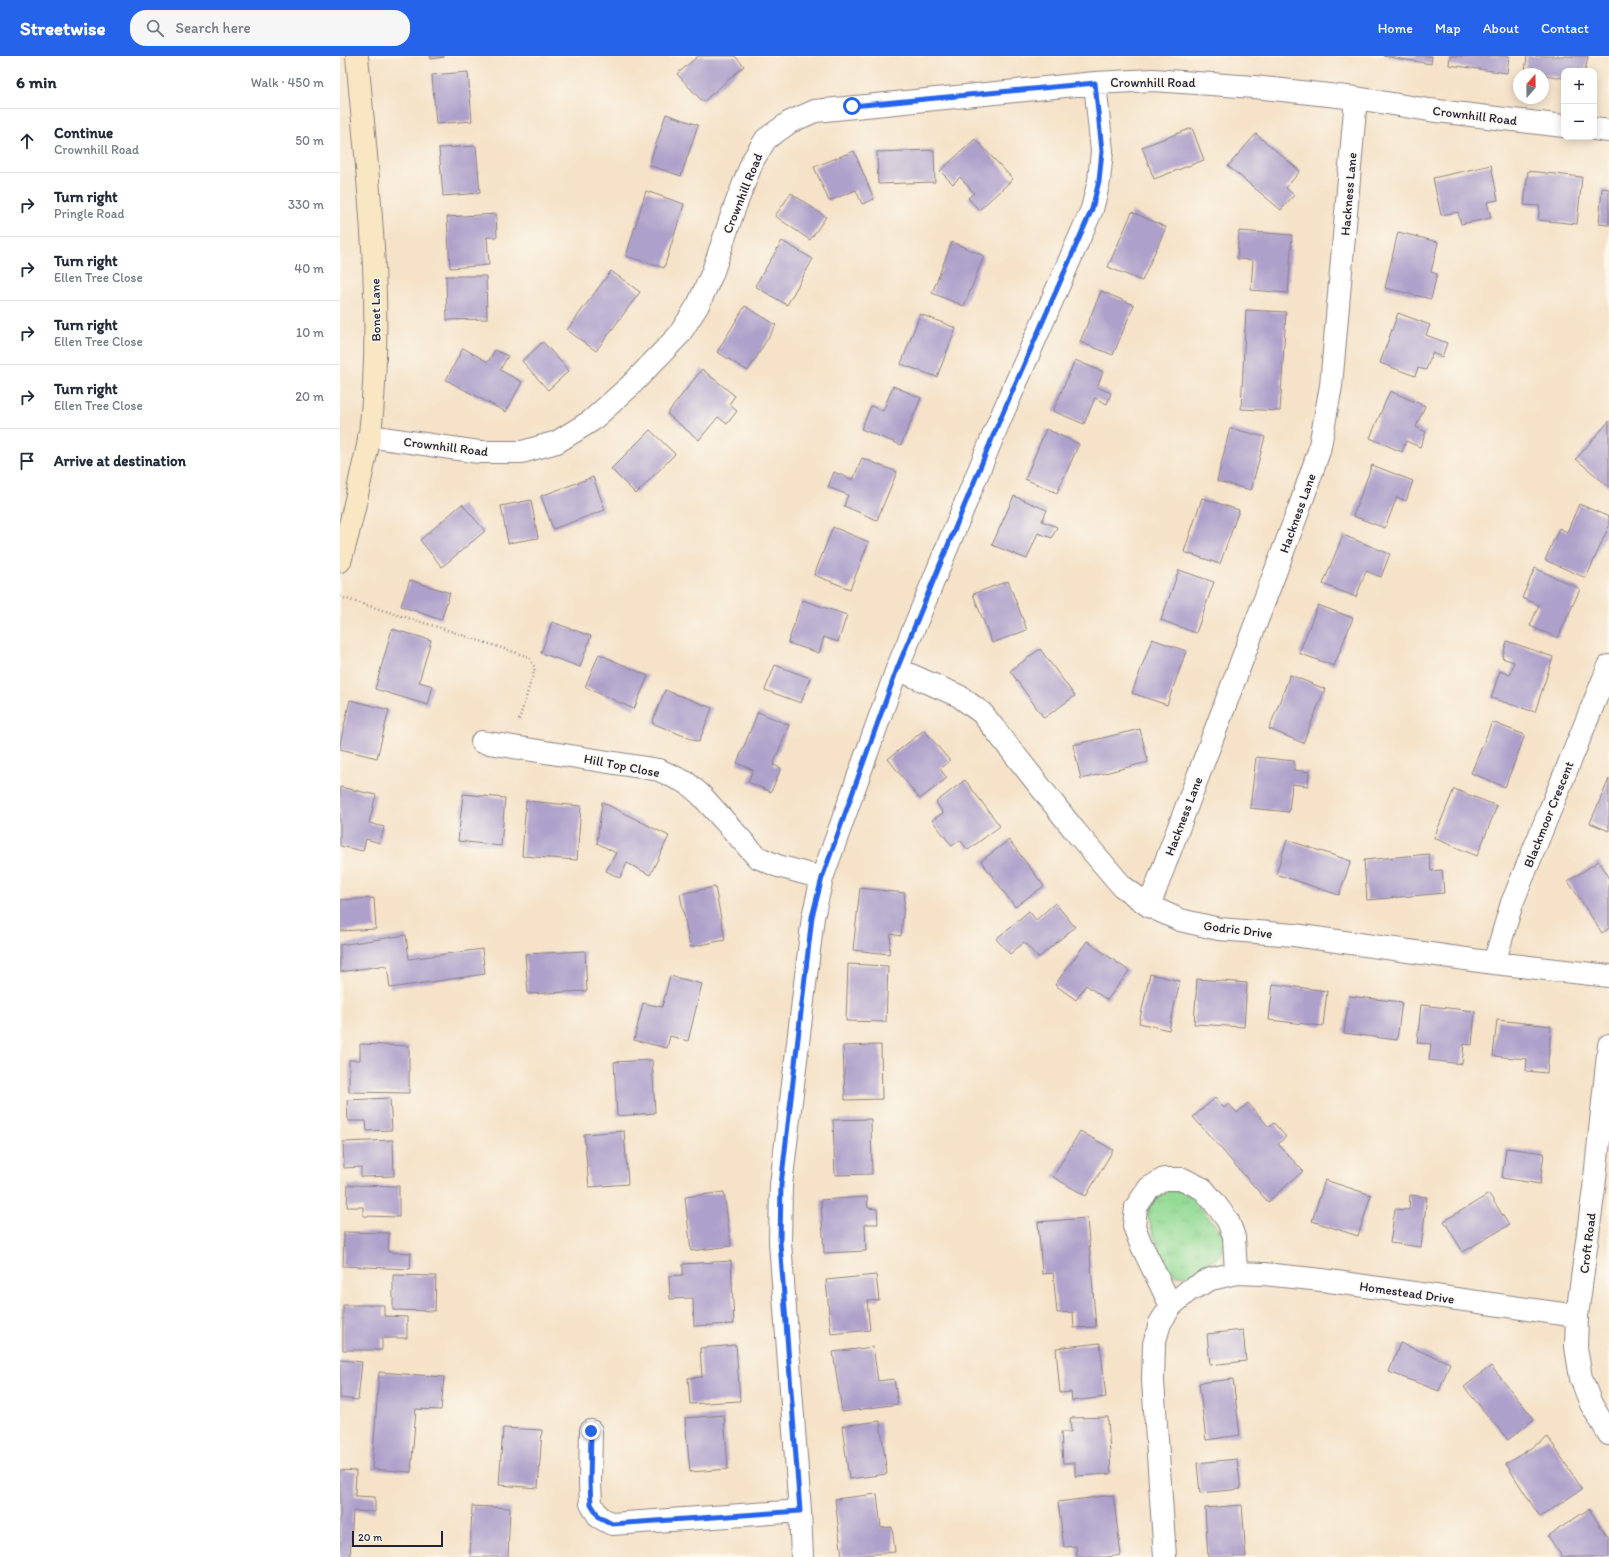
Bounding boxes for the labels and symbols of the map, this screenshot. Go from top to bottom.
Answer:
north arrow [1513,68,1549,104]
street label: Crownhill Road [1110,75,1196,90]
route start [843,97,861,115]
street label: Crownhill Road [1432,103,1518,128]
street label: Crownhill Road [720,151,765,236]
street label: Hackness Lane [1337,152,1360,236]
street label: Bonet Lane [367,278,384,342]
street label: Crownhill Road [403,434,489,459]
street label: Hackness Lane [1276,471,1319,555]
street label: Hill Top Close [583,751,661,780]
street label: Blackmoor Crescent [1520,759,1577,870]
street label: Hackness Lane [1162,775,1205,858]
street label: Godric Drive [1203,918,1273,941]
street label: Croft Road [1576,1212,1599,1274]
street label: Homestead Drive [1359,1278,1455,1307]
route end [582,1422,600,1440]
scale bar [352,1529,443,1548]

